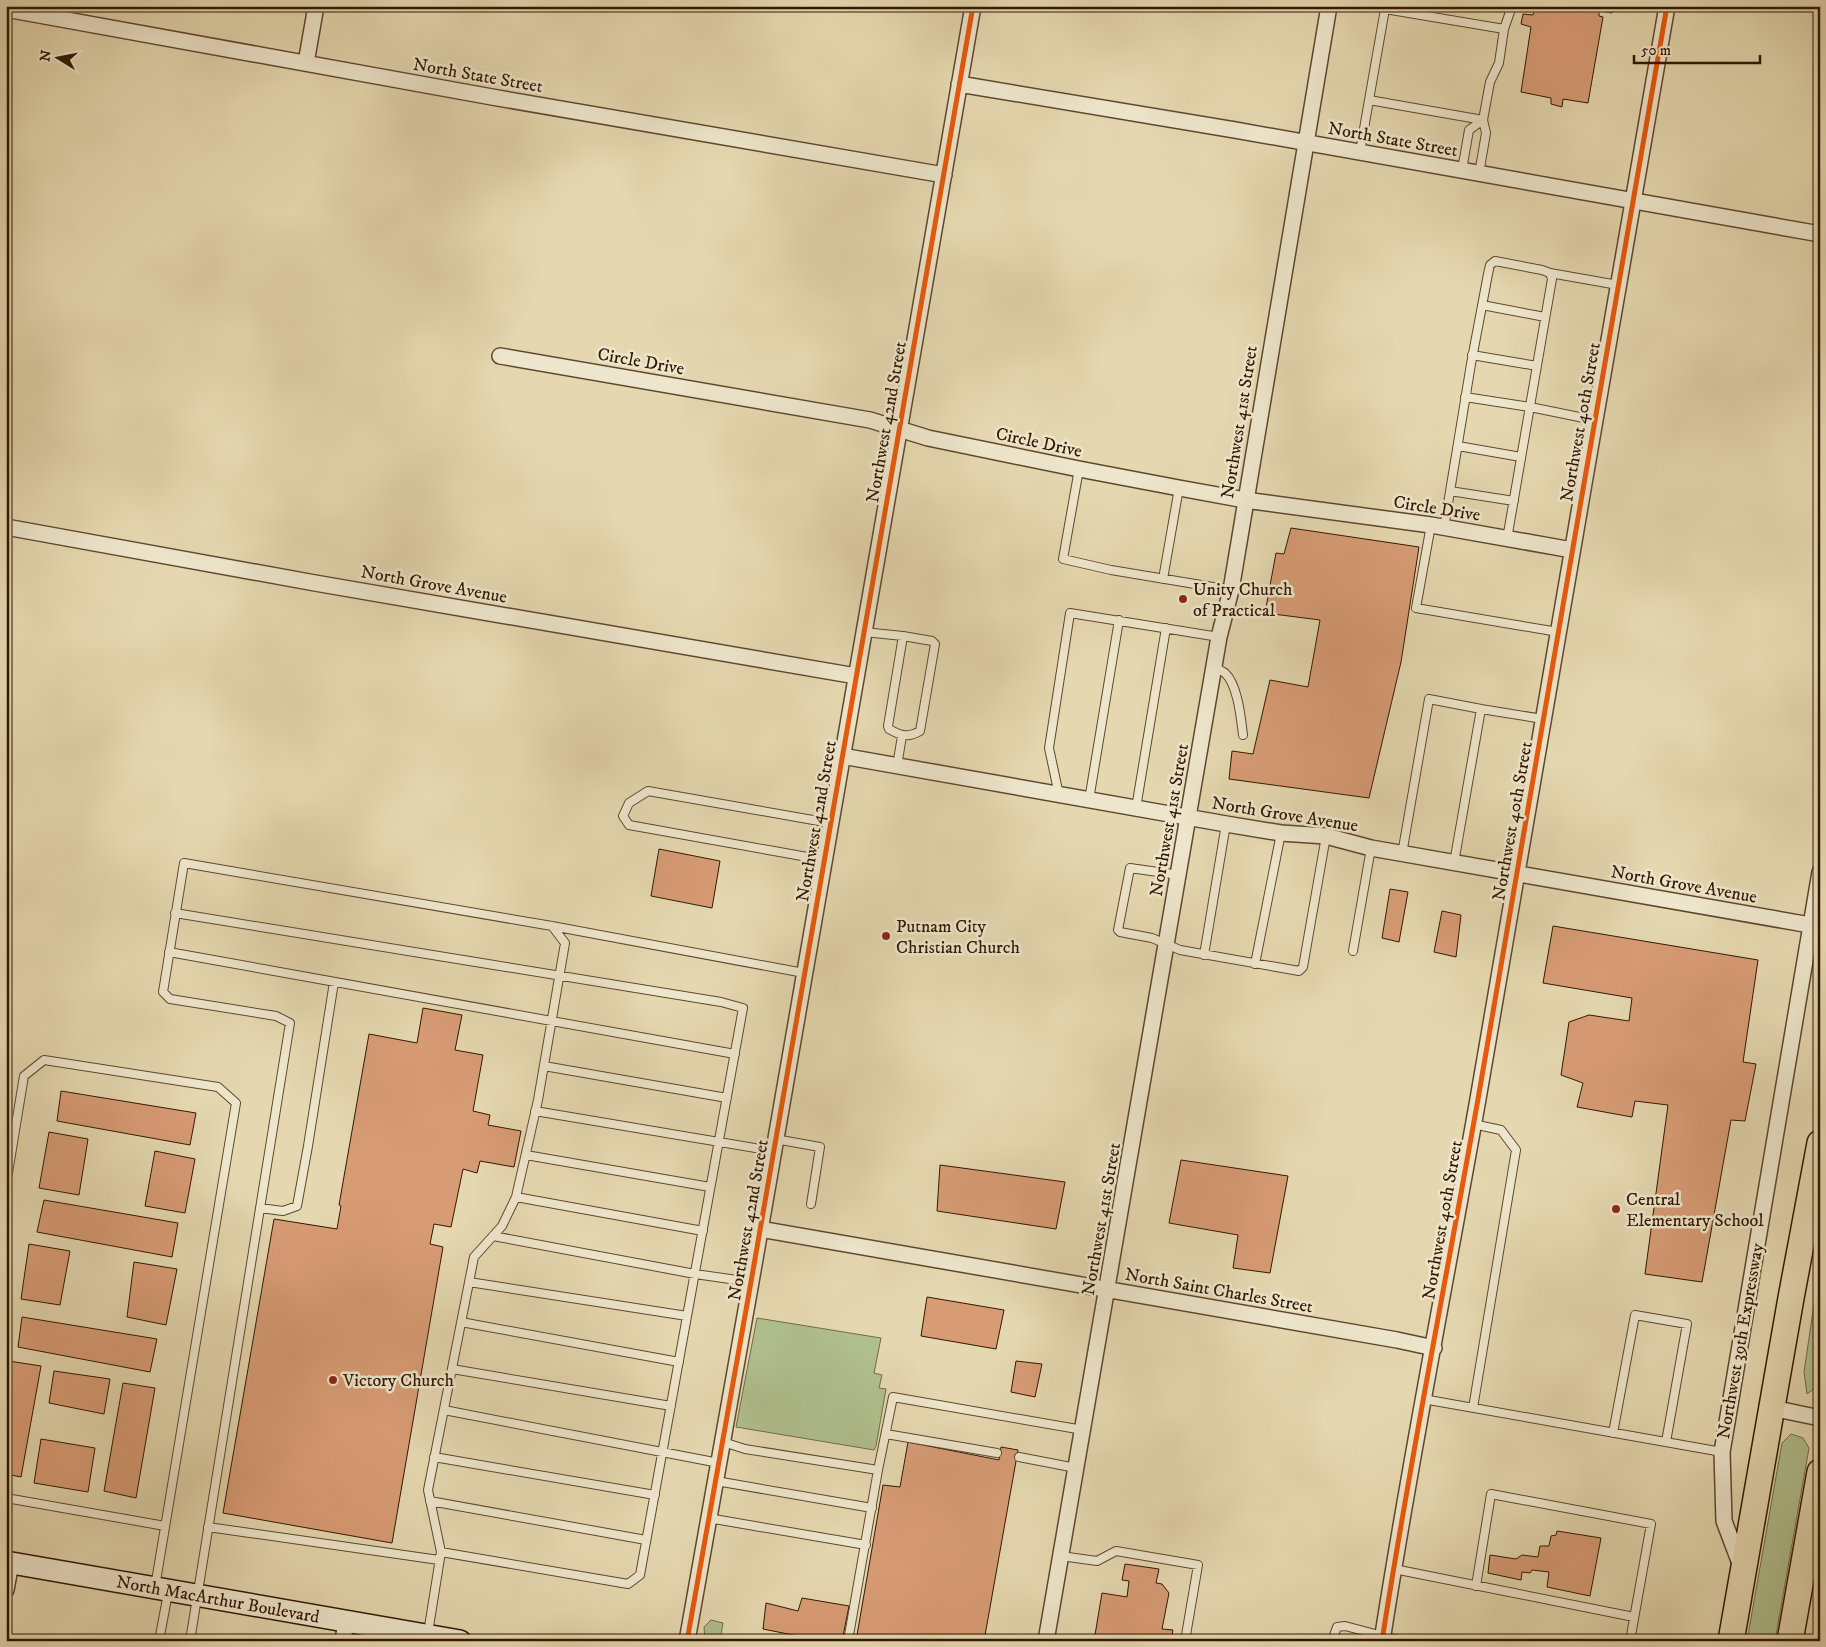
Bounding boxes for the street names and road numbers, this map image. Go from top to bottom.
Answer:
street label: North State Street [411,54,545,98]
street label: North State Street [1326,118,1460,162]
street label: Northwest 42nd Street [862,340,912,505]
street label: Northwest 40th Street [1556,341,1606,503]
street label: Circle Drive [596,344,686,380]
street label: Northwest 41st Street [1217,344,1263,500]
street label: Circle Drive [994,423,1084,463]
street label: Circle Drive [1392,491,1482,527]
street label: North Grove Avenue [359,561,509,609]
street label: Northwest 42nd Street [792,739,842,904]
street label: Northwest 40th Street [1488,740,1538,902]
street label: Northwest 41st Street [1146,742,1194,898]
street label: North Grove Avenue [1210,793,1360,837]
street label: North Grove Avenue [1609,861,1759,909]
street label: Northwest 42nd Street [724,1138,774,1303]
street label: Northwest 40th Street [1418,1139,1468,1301]
street label: Northwest 41st Street [1078,1141,1126,1297]
street label: Northwest 39th Expressway [1713,1241,1769,1441]
street label: North Saint Charles Street [1123,1264,1315,1318]
street label: North MacArthur Boulevard [114,1571,321,1629]

